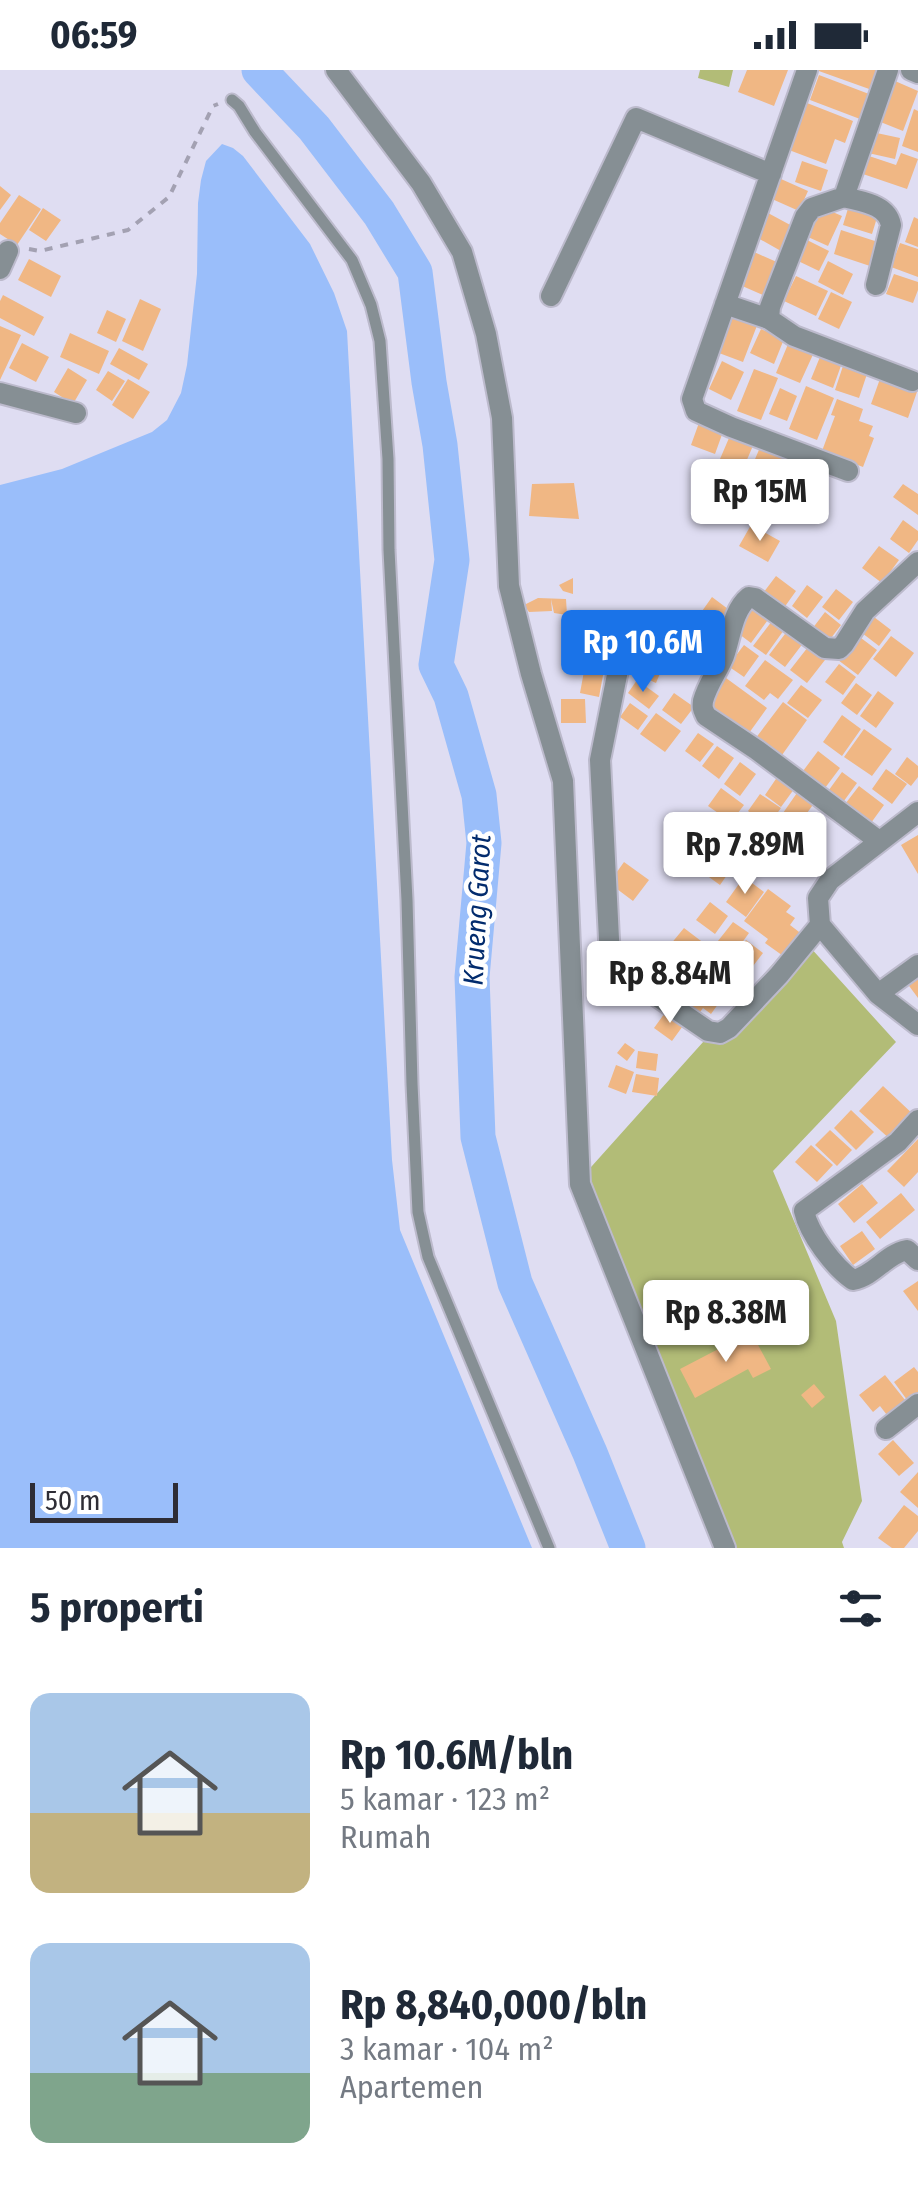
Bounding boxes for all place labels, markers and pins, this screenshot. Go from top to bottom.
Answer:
pin: Rp 15M [679,459,841,544]
pin: Rp 10.6M [540,610,746,695]
pin: Rp 7.89M [642,812,848,897]
pin: Rp 8.84M [567,941,773,1026]
pin: Rp 8.38M [623,1280,829,1365]

